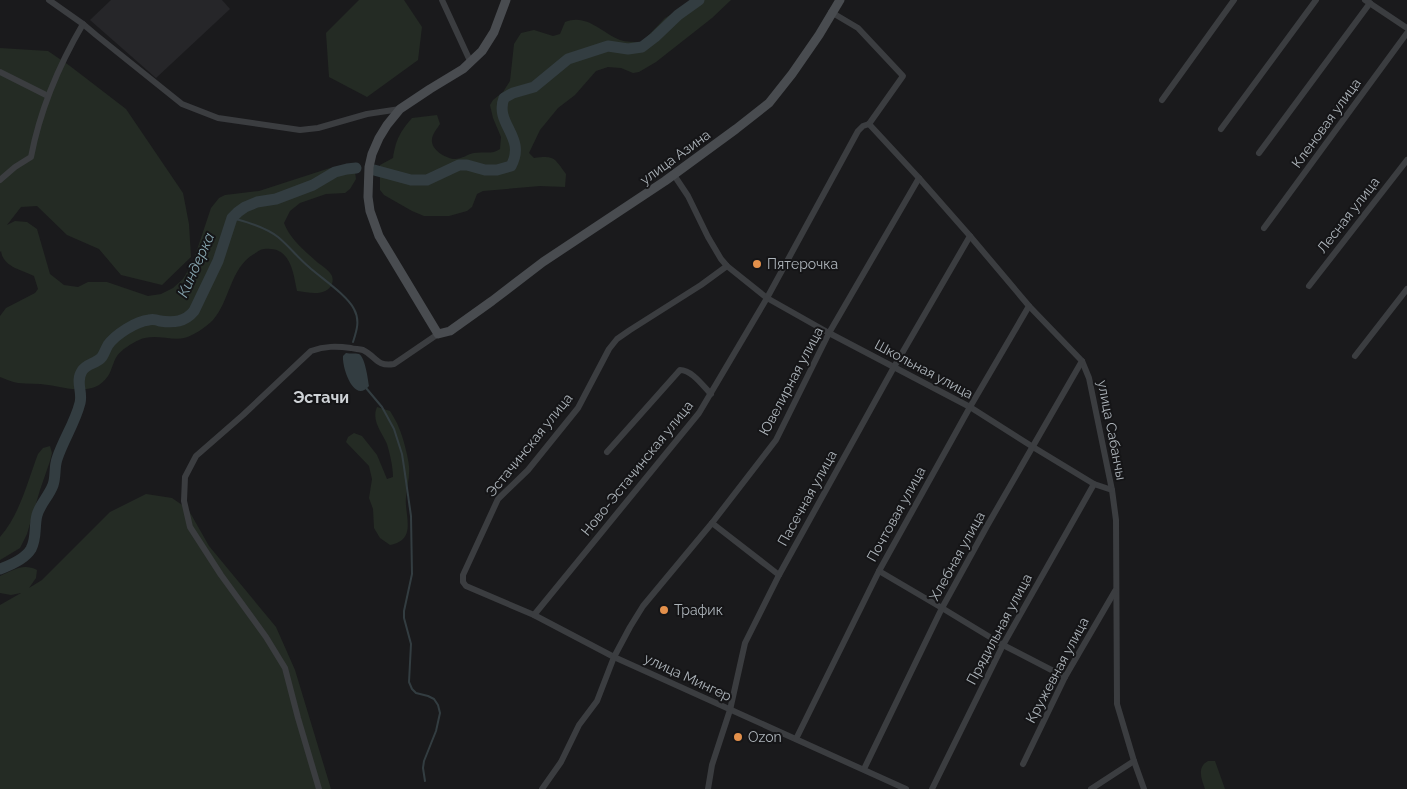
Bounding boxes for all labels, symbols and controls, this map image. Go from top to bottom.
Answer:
street label: Кленовая улица [1288,75,1364,171]
street label: улица Азина [637,126,713,188]
street label: Лесная улица [1313,174,1383,256]
water label: Киндерка [174,230,218,300]
place label: Пятерочка [767,256,838,272]
marker: Пятерочка [751,258,763,270]
street label: Ювелирная улица [756,324,826,438]
street label: Школьная улица [872,336,976,402]
street label: улица Сабанчы [1094,379,1130,481]
district label: Эстачи [293,388,349,407]
street label: Эстачинская улица [482,390,576,500]
street label: Ново-Эстачинская улица [578,397,696,539]
street label: Пасечная улица [774,448,840,548]
street label: Почтовая улица [863,464,929,564]
street label: Хлебная улица [926,509,988,603]
street label: Прядильная улица [963,571,1035,687]
place label: Трафик [674,602,723,618]
marker: Трафик [658,604,670,616]
street label: Кружевная улица [1022,614,1092,726]
street label: улица Мингер [642,650,735,704]
place label: Ozon [748,729,782,745]
marker: Ozon [732,731,744,743]

